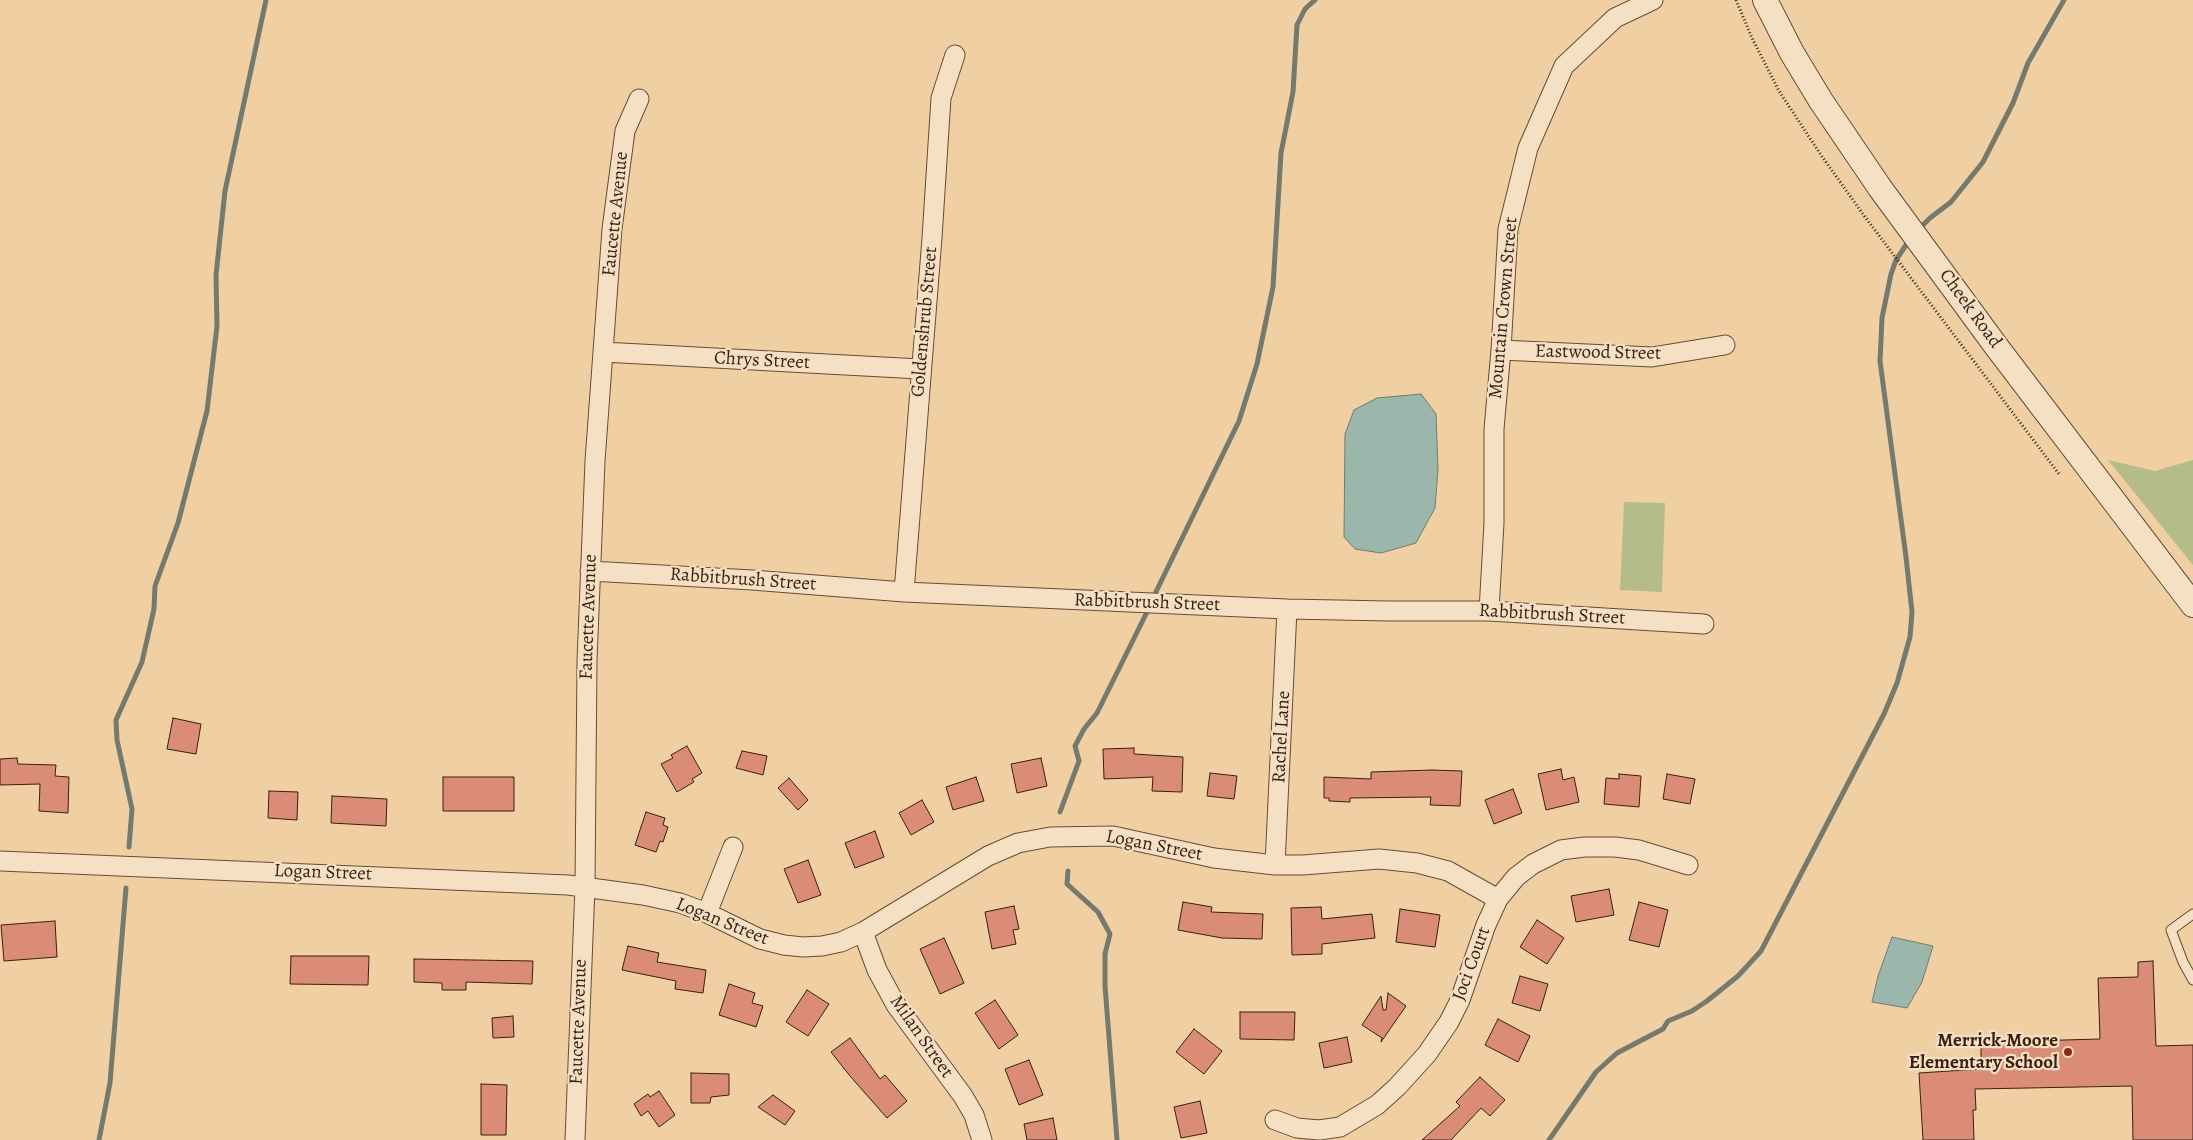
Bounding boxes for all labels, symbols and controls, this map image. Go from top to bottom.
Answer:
street label: Faucette Avenue [598,150,634,278]
street label: Mountain Crown Street [1485,216,1523,400]
street label: Goldenshrub Street [907,246,943,398]
street label: Cheek Road [1934,265,2006,353]
street label: Eastwood Street [1535,340,1661,366]
street label: Chrys Street [713,347,811,375]
street label: Faucette Avenue [575,554,603,680]
street label: Rabbitbrush Street [669,564,817,596]
street label: Rabbitbrush Street [1073,589,1221,617]
street label: Rabbitbrush Street [1478,600,1626,630]
street label: Rachel Lane [1268,690,1296,784]
street label: Logan Street [1104,825,1204,867]
street label: Logan Street [274,860,372,886]
street label: Logan Street [672,893,772,951]
street label: Joci Court [1448,924,1496,1004]
street label: Faucette Avenue [565,959,593,1085]
street label: Milan Street [884,991,958,1083]
place label: Merrick-Moore Elementary School [1909,1030,2058,1074]
marker: Merrick-Moore Elementary School [2062,1046,2074,1058]

